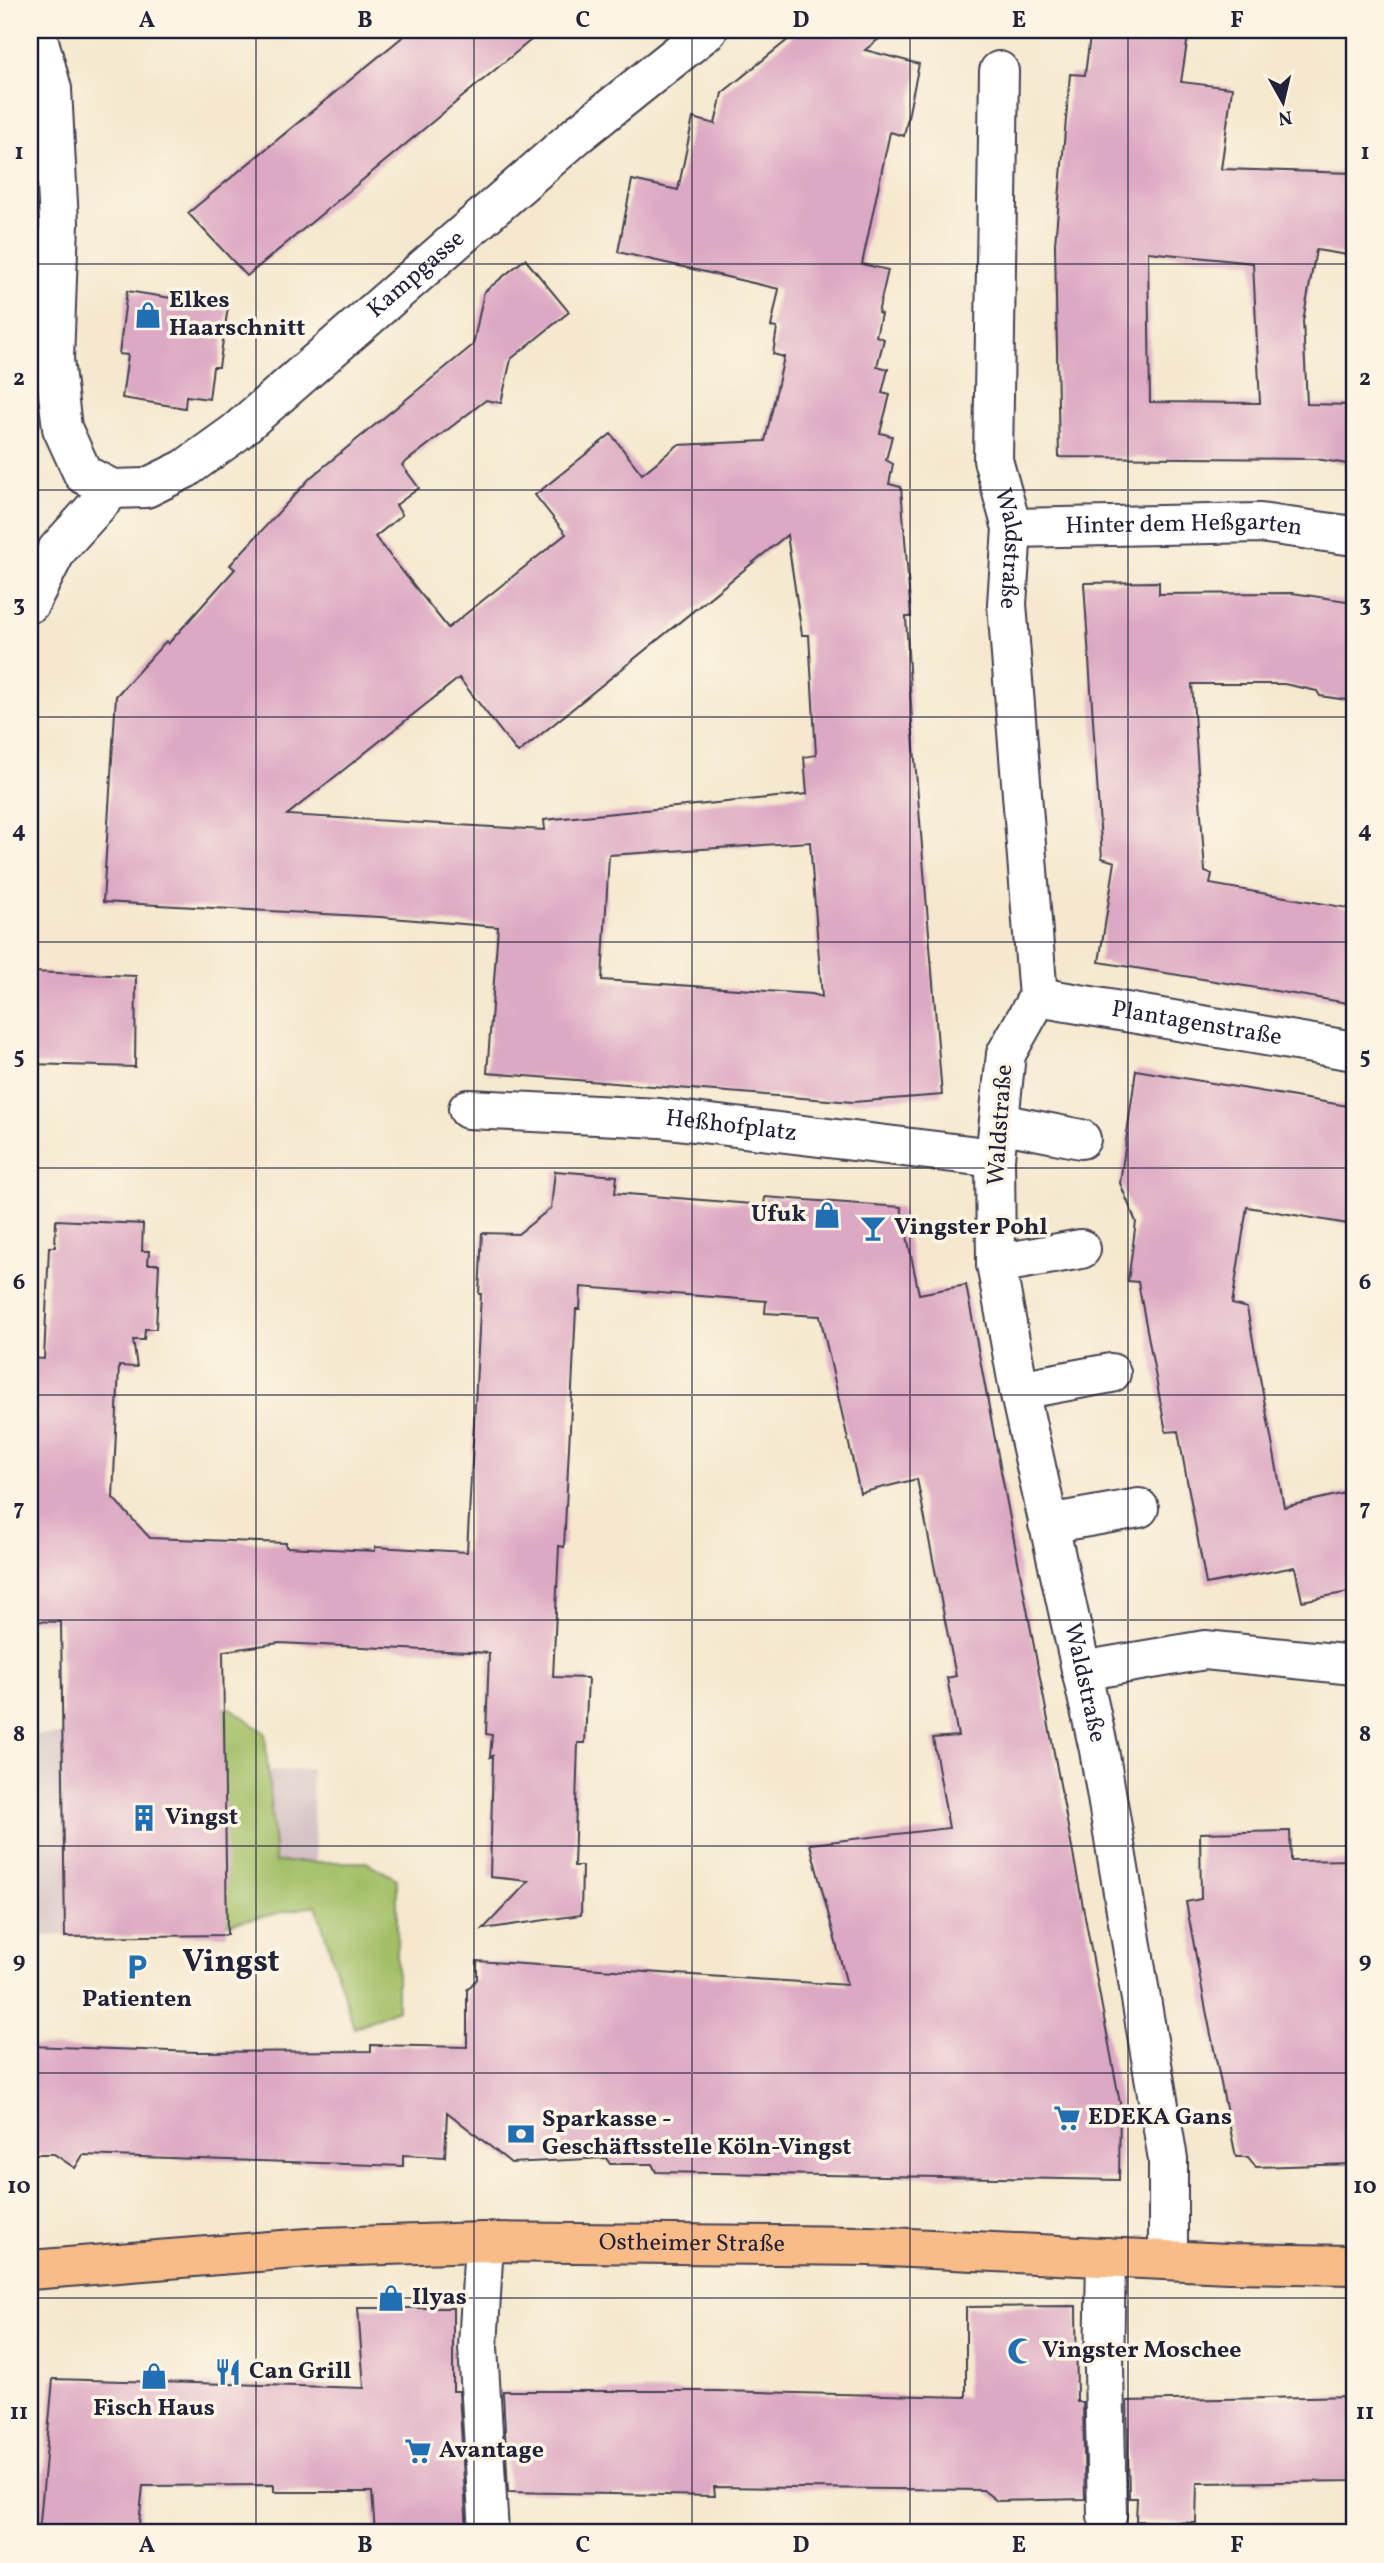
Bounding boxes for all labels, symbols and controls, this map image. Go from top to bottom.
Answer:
text: A [139,5,155,37]
text: B [357,5,373,37]
text: C [576,5,590,37]
text: D [793,5,810,37]
text: E [1012,5,1026,37]
text: F [1230,5,1244,37]
north arrow [1248,66,1318,136]
text: N [1276,103,1294,131]
text: 1 [14,137,24,169]
text: 1 [1360,137,1370,169]
street label: Kampgasse [360,223,473,327]
place label: Elkes Haarschnitt [169,284,305,346]
shop icon: Elkes Haarschnitt [133,300,163,330]
text: 2 [13,363,25,395]
text: 2 [1359,363,1371,395]
street label: Waldstraße [985,484,1029,610]
street label: Hinter dem Heßgarten [1065,506,1304,546]
text: 3 [13,589,25,621]
text: 3 [1359,589,1371,621]
text: 4 [12,815,26,847]
text: 4 [1358,815,1372,847]
street label: Plantagenstraße [1109,993,1284,1055]
text: 5 [13,1041,25,1073]
text: 5 [1359,1041,1371,1073]
street label: Waldstraße [980,1063,1022,1187]
street label: Heßhofplatz [664,1102,799,1151]
place label: Ufuk [751,1198,806,1232]
shop icon: Ufuk [812,1200,842,1230]
place label: Vingster Pohl [894,1211,1048,1245]
bar icon: Vingster Pohl [858,1213,888,1243]
text: 6 [13,1267,25,1299]
text: 6 [1359,1267,1371,1299]
text: 7 [14,1493,25,1525]
text: 7 [1360,1493,1371,1525]
street label: Waldstraße [1054,1620,1114,1746]
text: 8 [13,1719,25,1751]
text: 8 [1359,1719,1371,1751]
place label: Vingst [165,1801,238,1835]
building icon: Vingst [129,1803,159,1833]
district label: Vingst [182,1941,280,1985]
text: 9 [13,1945,25,1977]
text: 9 [1359,1945,1371,1977]
parking icon: Patienten [122,1952,152,1982]
place label: Patienten [82,1983,192,2017]
place label: EDEKA Gans [1088,2101,1232,2135]
place label: Sparkasse - Geschäftsstelle Köln-Vingst [542,2103,851,2165]
supermarket icon: EDEKA Gans [1052,2103,1082,2133]
bank icon: Sparkasse - Geschäftsstelle Köln-Vingst [506,2119,536,2149]
text: 10 [7,2171,31,2203]
text: 10 [1353,2171,1377,2203]
street label: Ostheimer Straße [599,2226,785,2262]
place label: Ilyas [412,2281,467,2315]
shop icon: Ilyas [376,2283,406,2313]
place label: Vingster Moschee [1042,2334,1242,2368]
mosque icon: Vingster Moschee [1006,2336,1036,2366]
place label: Can Grill [249,2355,351,2389]
restaurant icon: Can Grill [213,2357,243,2387]
shop icon: Fisch Haus [139,2361,169,2391]
place label: Fisch Haus [93,2392,215,2426]
text: 11 [10,2397,28,2429]
text: 11 [1356,2397,1374,2429]
place label: Avantage [439,2434,544,2468]
supermarket icon: Avantage [403,2436,433,2466]
text: A [139,2530,155,2562]
text: B [357,2530,373,2562]
text: C [576,2530,590,2562]
text: D [793,2530,810,2562]
text: E [1012,2530,1026,2562]
text: F [1230,2530,1244,2562]

